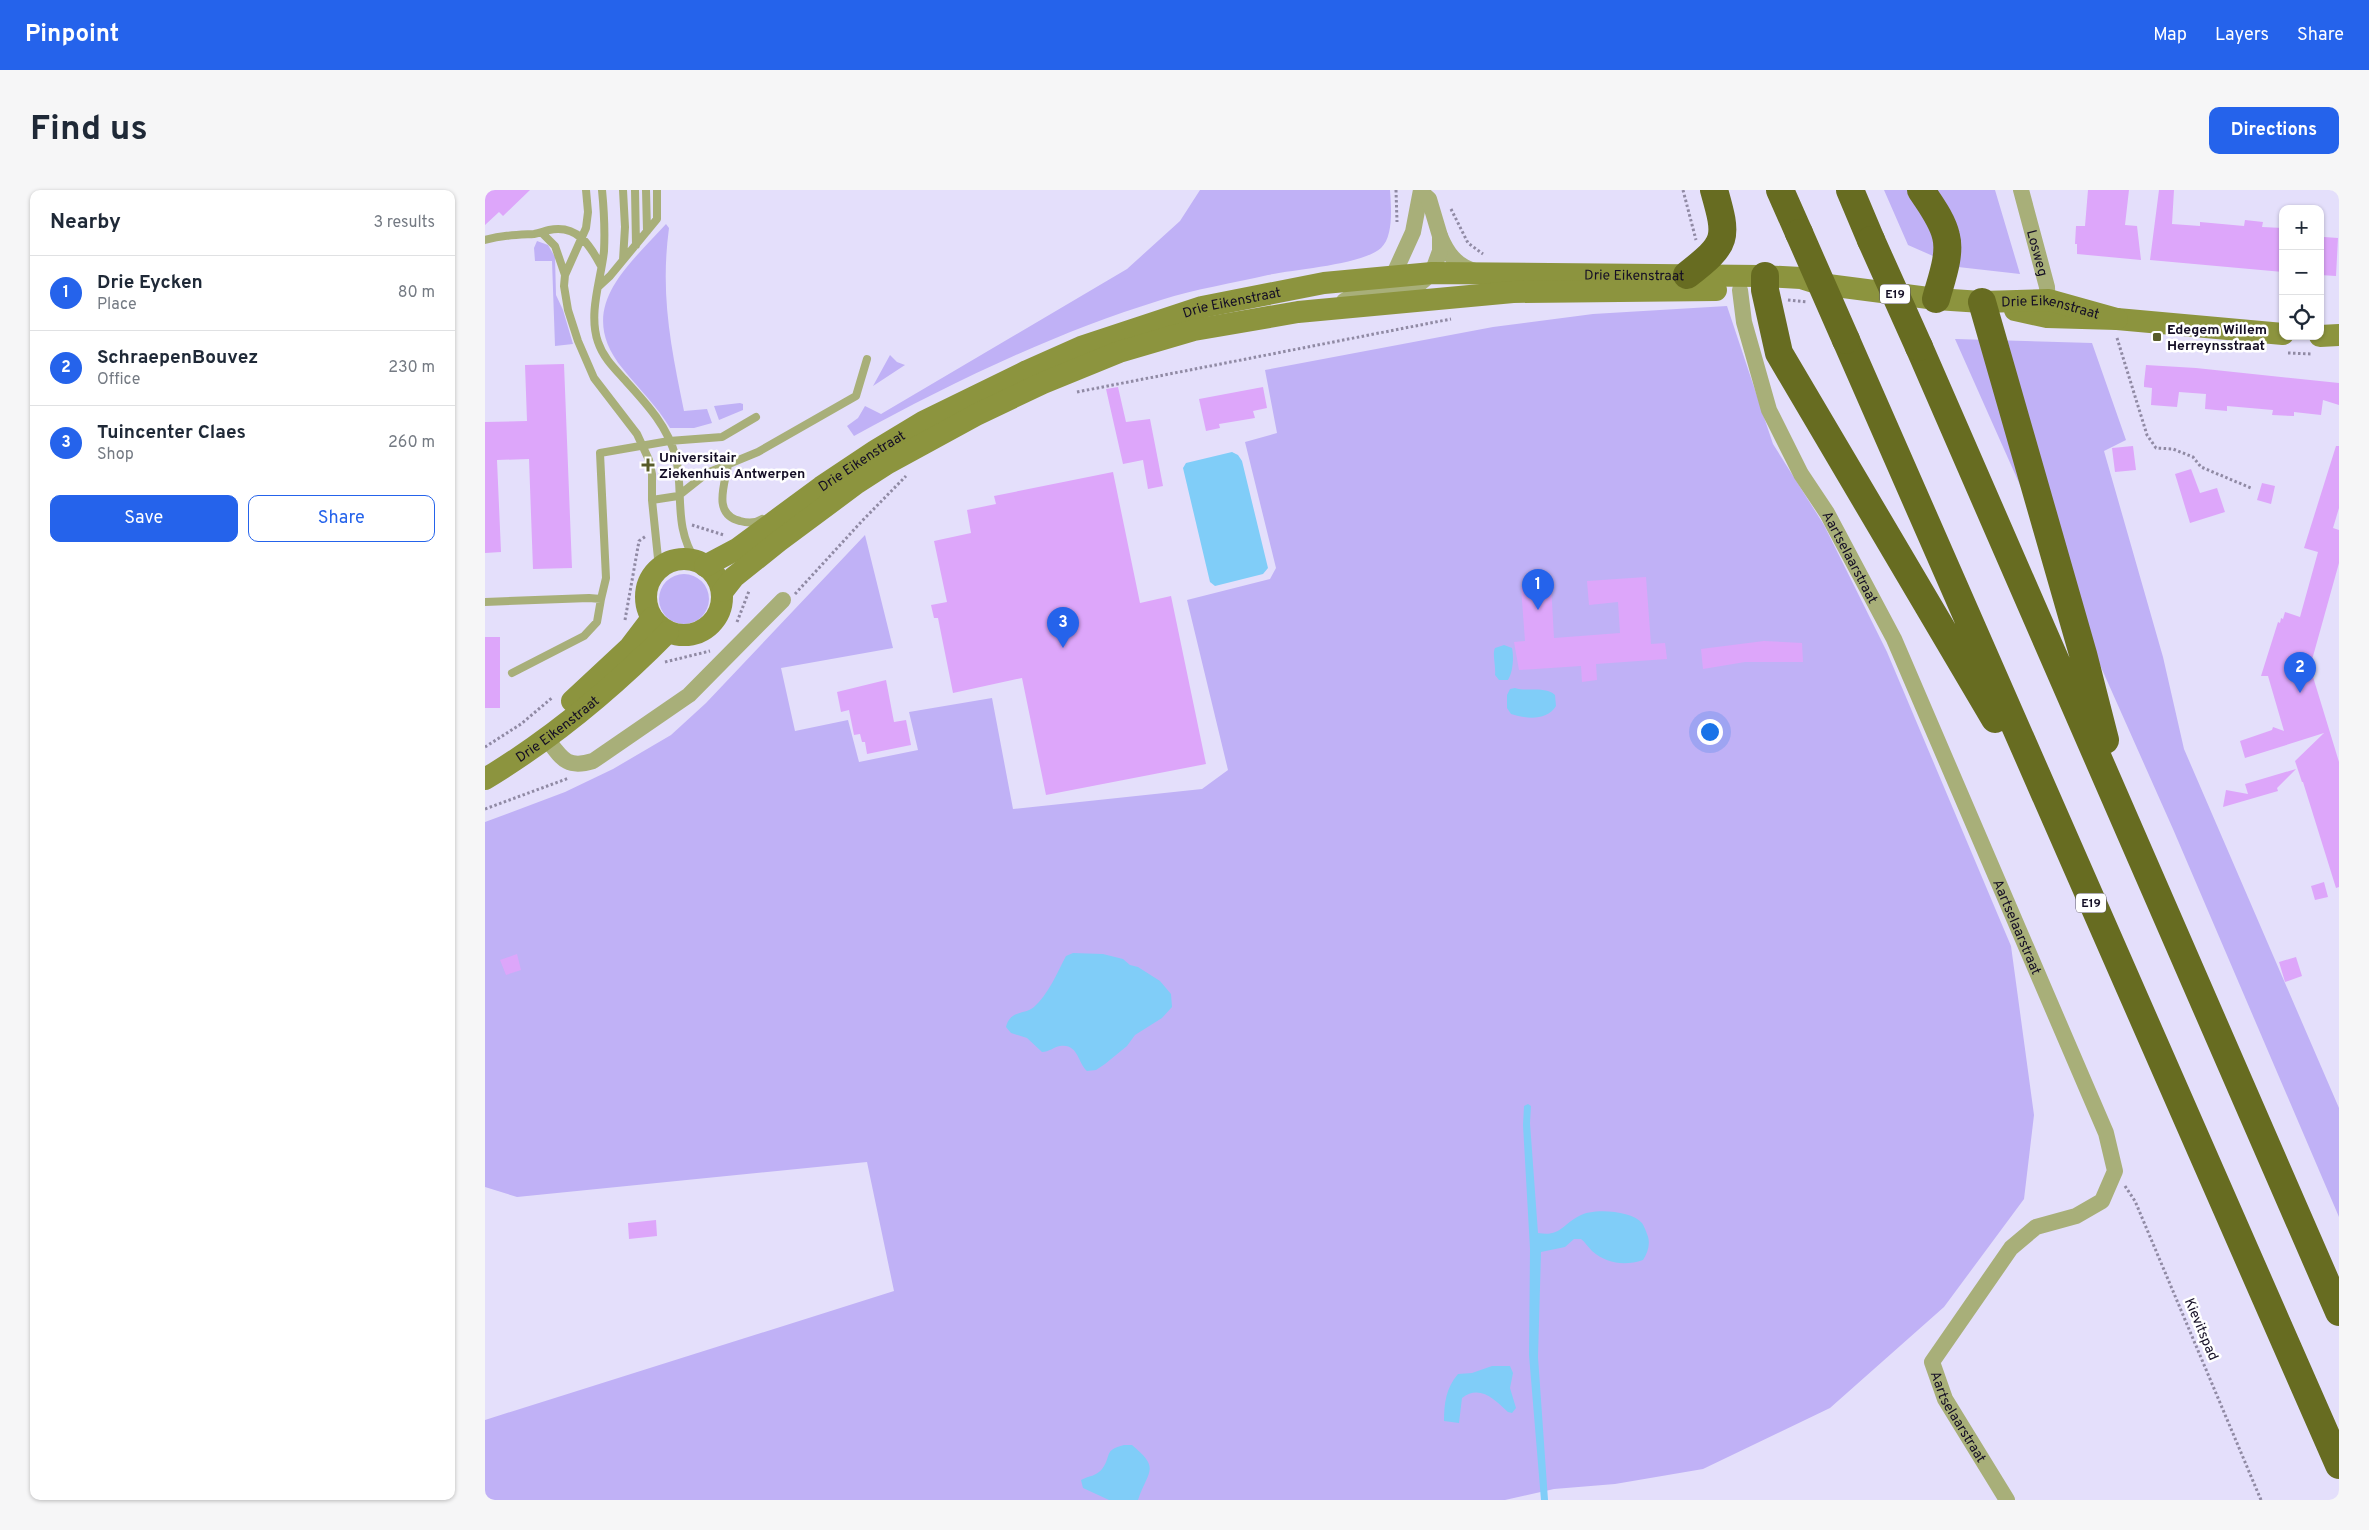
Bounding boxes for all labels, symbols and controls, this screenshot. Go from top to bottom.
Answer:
text: Pinpoint [25,20,119,50]
text: Map [2153,24,2187,47]
text: Layers [2215,24,2269,47]
text: Share [2297,24,2344,47]
button: Directions [2209,107,2339,154]
text: Find us [30,108,148,152]
map controls [2279,205,2324,340]
button: + [2279,205,2324,250]
text: Nearby [50,209,121,236]
text: 3 results [373,213,435,233]
street label: Losweg [2022,228,2051,278]
button: − [2279,250,2324,295]
street label: Drie Eikenstraat [1584,267,1684,285]
text: Drie Eycken [97,271,203,295]
text: 1 [63,283,69,303]
text: 80 m [398,283,435,303]
street label: Drie Eikenstraat [1181,285,1283,323]
road number: E19 [1880,285,1910,304]
street label: Drie Eikenstraat [2001,293,2101,324]
text: Place [97,295,137,315]
button: locate [2279,295,2324,340]
place label: Edegem Willem Herreynsstraat [2167,322,2267,355]
marker: Edegem Willem Herreynsstraat [2151,331,2163,343]
text: SchraepenBouvez [97,346,258,370]
text: 2 [61,358,71,378]
text: 230 m [388,358,435,378]
text: Office [97,370,140,390]
text: Tuincenter Claes [97,421,246,445]
street label: Drie Eikenstraat [816,428,909,496]
text: 3 [61,433,71,453]
text: 260 m [388,433,435,453]
text: Shop [97,445,134,465]
place label: Universitair Ziekenhuis Antwerpen [659,450,805,483]
marker: Universitair Ziekenhuis Antwerpen [641,458,655,472]
button: Save [50,495,238,542]
button: Share [248,495,435,542]
street label: Aartselaarstraat [1818,509,1881,607]
pin: 1 [1522,569,1554,610]
pin: 3 [1047,607,1079,648]
pin: 2 [2284,652,2316,693]
street label: Drie Eikenstraat [513,693,603,767]
your location [1697,719,1723,745]
street label: Aartselaarstraat [1988,877,2044,978]
road number: E19 [2076,894,2106,912]
street label: Kievitspad [2180,1296,2221,1363]
street label: Aartselaarstraat [1926,1369,1989,1466]

